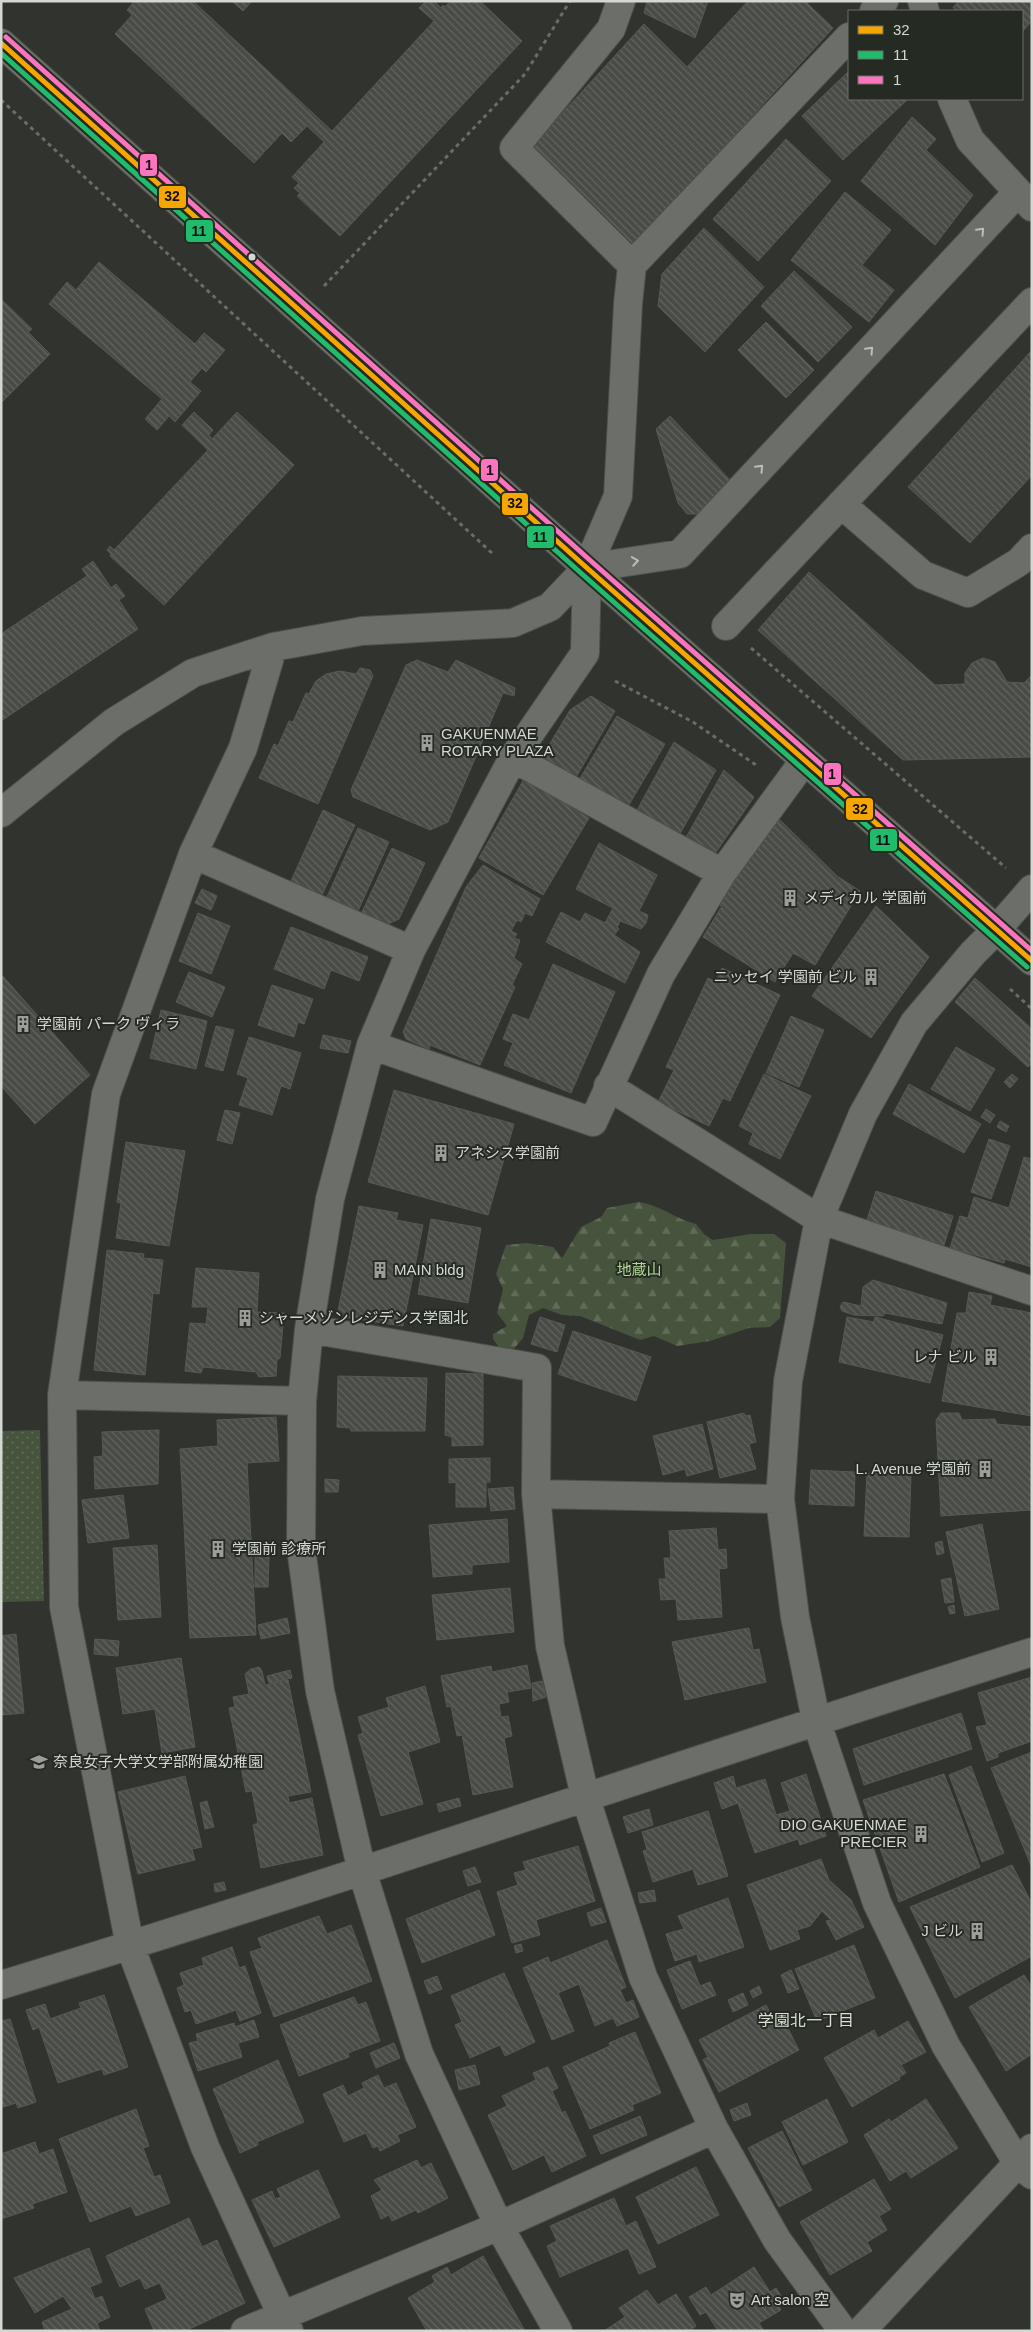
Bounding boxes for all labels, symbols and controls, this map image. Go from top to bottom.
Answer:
legend [848,10,1023,100]
text: 32 [893,21,910,38]
text: 11 [893,46,909,63]
text: 1 [893,71,901,88]
line badge: 1 [139,153,158,177]
text: 1 [145,157,153,173]
line badge: 32 [158,185,187,209]
text: 32 [164,188,180,204]
line badge: 11 [185,219,214,243]
text: 11 [192,223,207,239]
one-way arrow [975,227,984,236]
unlabelled marker [247,252,257,262]
one-way arrow [864,346,873,355]
line badge: 1 [480,458,499,482]
text: 1 [486,462,494,478]
one-way arrow [754,465,763,474]
line badge: 32 [501,492,529,516]
text: 32 [507,495,523,511]
line badge: 11 [526,525,555,549]
text: 11 [533,529,548,545]
one-way arrow [631,556,639,567]
place label: GAKUENMAE ROTARY PLAZA [441,725,554,759]
building icon: GAKUENMAE ROTARY PLAZA [417,733,437,753]
line badge: 1 [823,762,842,786]
text: 1 [828,766,836,782]
line badge: 32 [845,797,874,821]
text: 32 [852,801,868,817]
line badge: 11 [869,828,898,852]
text: 11 [876,832,891,848]
building icon: メディカル 学園前 [780,888,800,908]
place label: メディカル 学園前 [804,889,927,906]
building icon: ニッセイ 学園前 ビル [861,967,881,987]
place label: ニッセイ 学園前 ビル [714,968,857,985]
building icon: 学園前 パーク ヴィラ [13,1014,33,1034]
place label: 学園前 パーク ヴィラ [37,1015,180,1032]
building icon: アネシス学園前 [431,1143,451,1163]
place label: アネシス学園前 [455,1144,560,1161]
building icon: MAIN bldg [370,1260,390,1280]
place label: MAIN bldg [394,1261,464,1278]
park label: 地蔵山 [616,1261,662,1278]
building icon: シャーメゾンレジデンス学園北 [235,1308,255,1328]
place label: シャーメゾンレジデンス学園北 [259,1309,468,1326]
building icon: レナ ビル [981,1347,1001,1367]
place label: レナ ビル [913,1348,977,1365]
building icon: L. Avenue 学園前 [975,1459,995,1479]
place label: L. Avenue 学園前 [855,1460,971,1477]
building icon: 学園前 診療所 [208,1539,228,1559]
place label: 学園前 診療所 [232,1540,326,1557]
school or university icon: 奈良女子大学文学部附属幼稚園 [29,1752,49,1772]
place label: 奈良女子大学文学部附属幼稚園 [53,1753,263,1770]
place label: DIO GAKUENMAE PRECIER [780,1816,907,1850]
building icon: DIO GAKUENMAE PRECIER [911,1824,931,1844]
building icon: J ビル [967,1921,987,1941]
place label: J ビル [921,1922,963,1939]
district label: 学園北一丁目 [758,2012,854,2029]
theatre icon: Art salon 空 [727,2290,747,2310]
place label: Art salon 空 [751,2291,829,2308]

